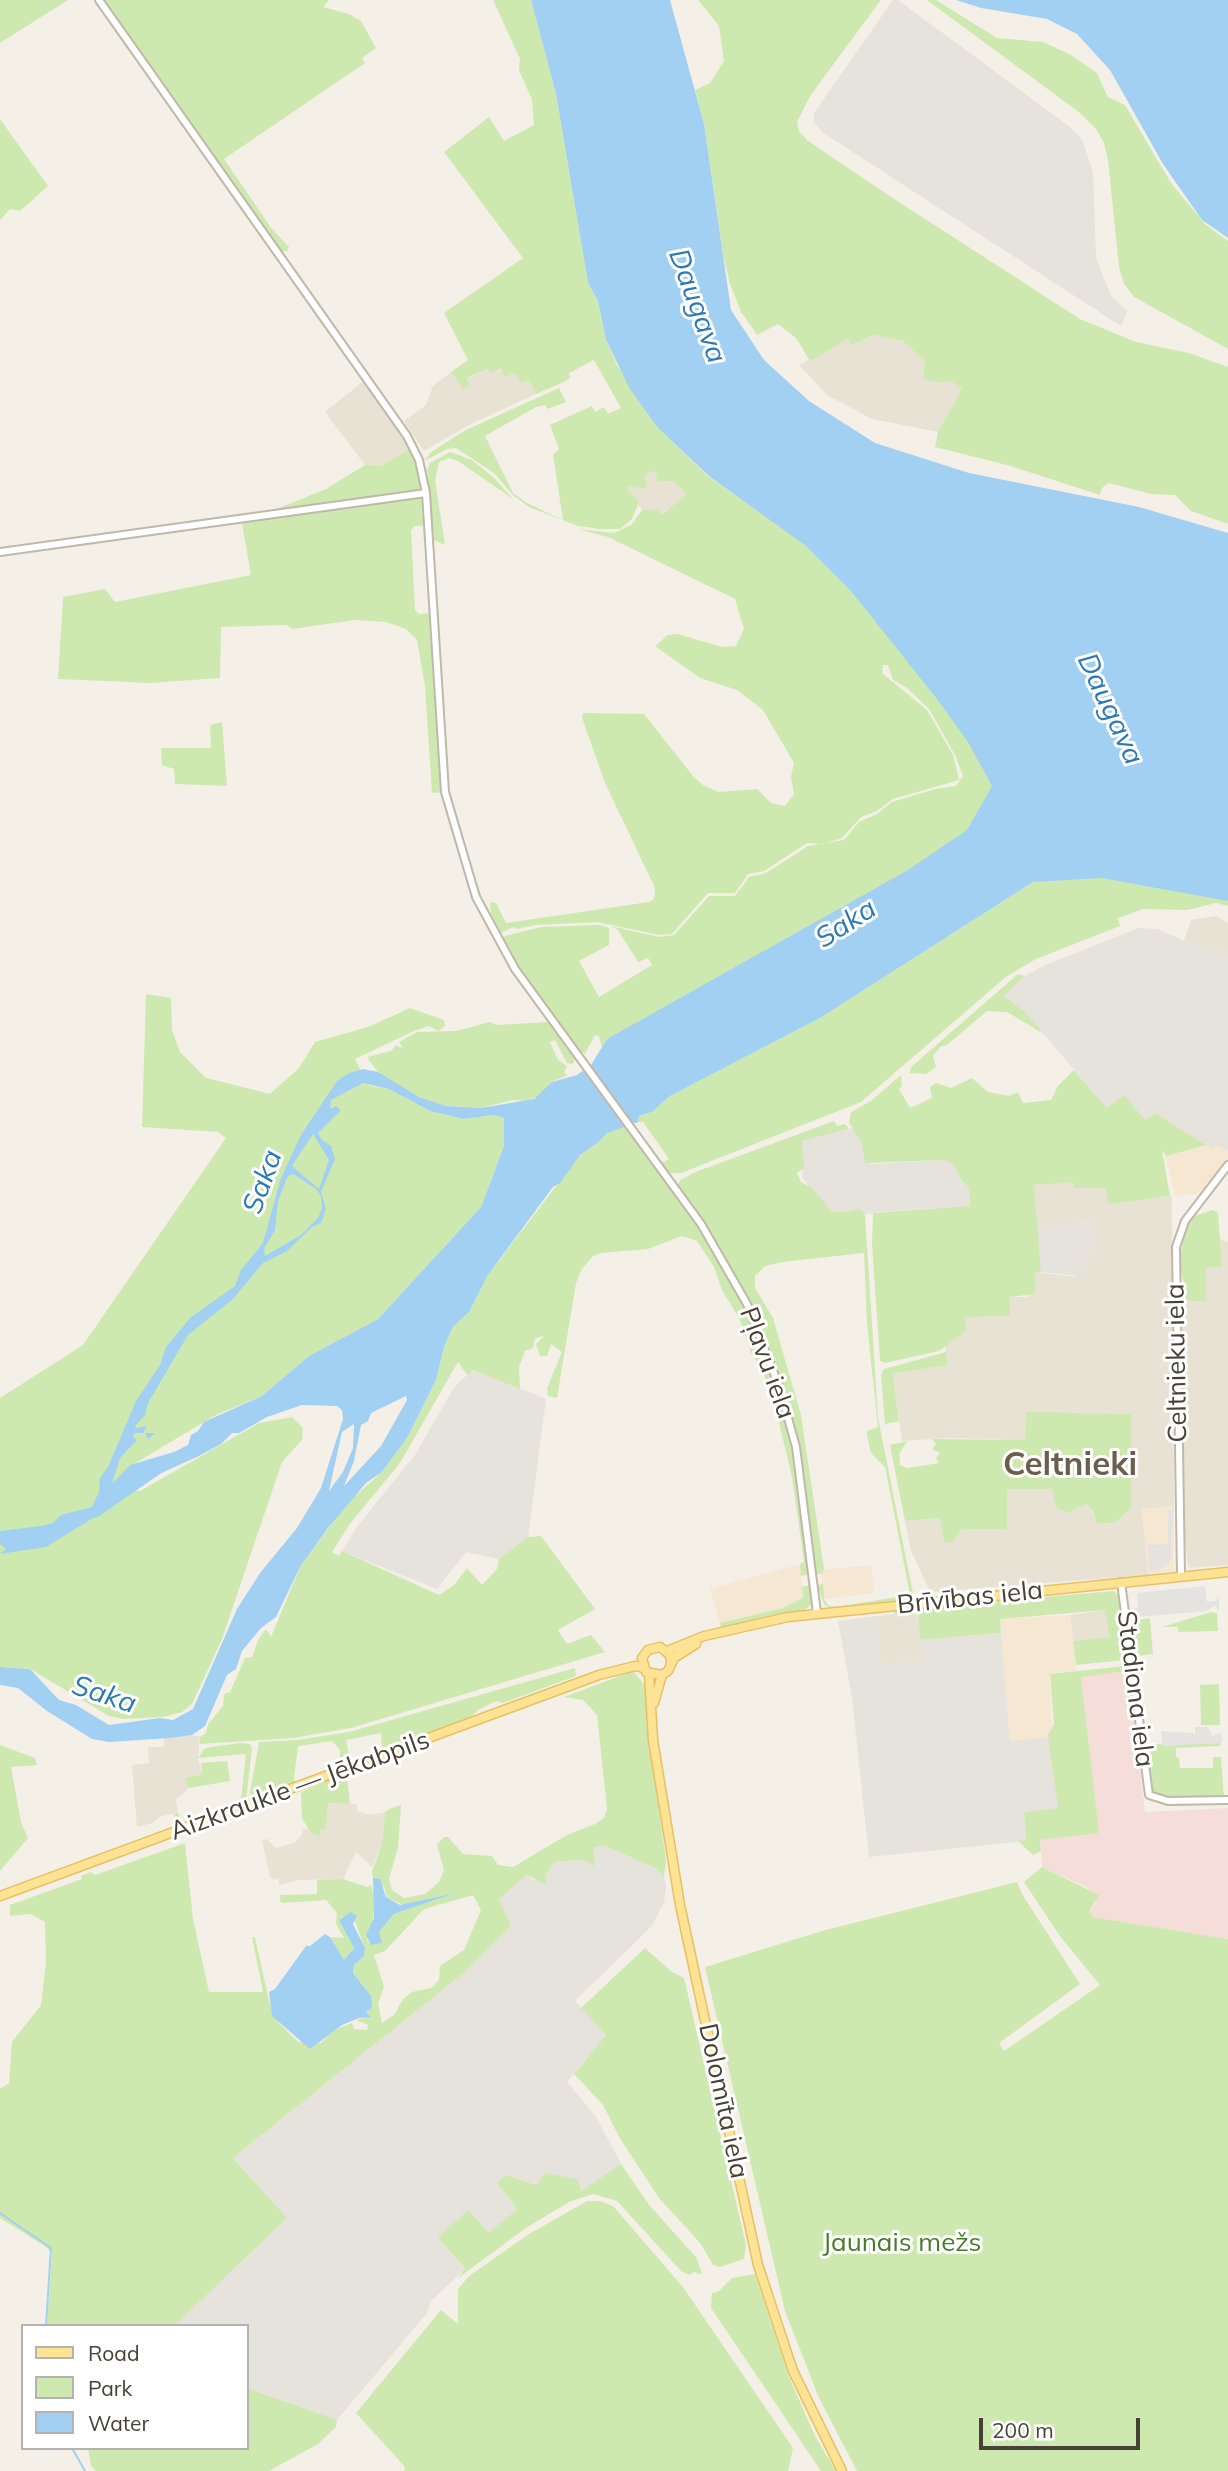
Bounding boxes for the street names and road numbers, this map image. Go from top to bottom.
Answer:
street label: Celtnieku iela [1160,1283,1194,1443]
street label: Pļavu iela [732,1303,802,1423]
street label: Brīvības iela [896,1575,1044,1621]
street label: Stadiona iela [1110,1609,1160,1769]
street label: Aizkraukle — Jēkabpils [166,1725,434,1847]
street label: Dolomīta iela [691,2021,755,2181]

